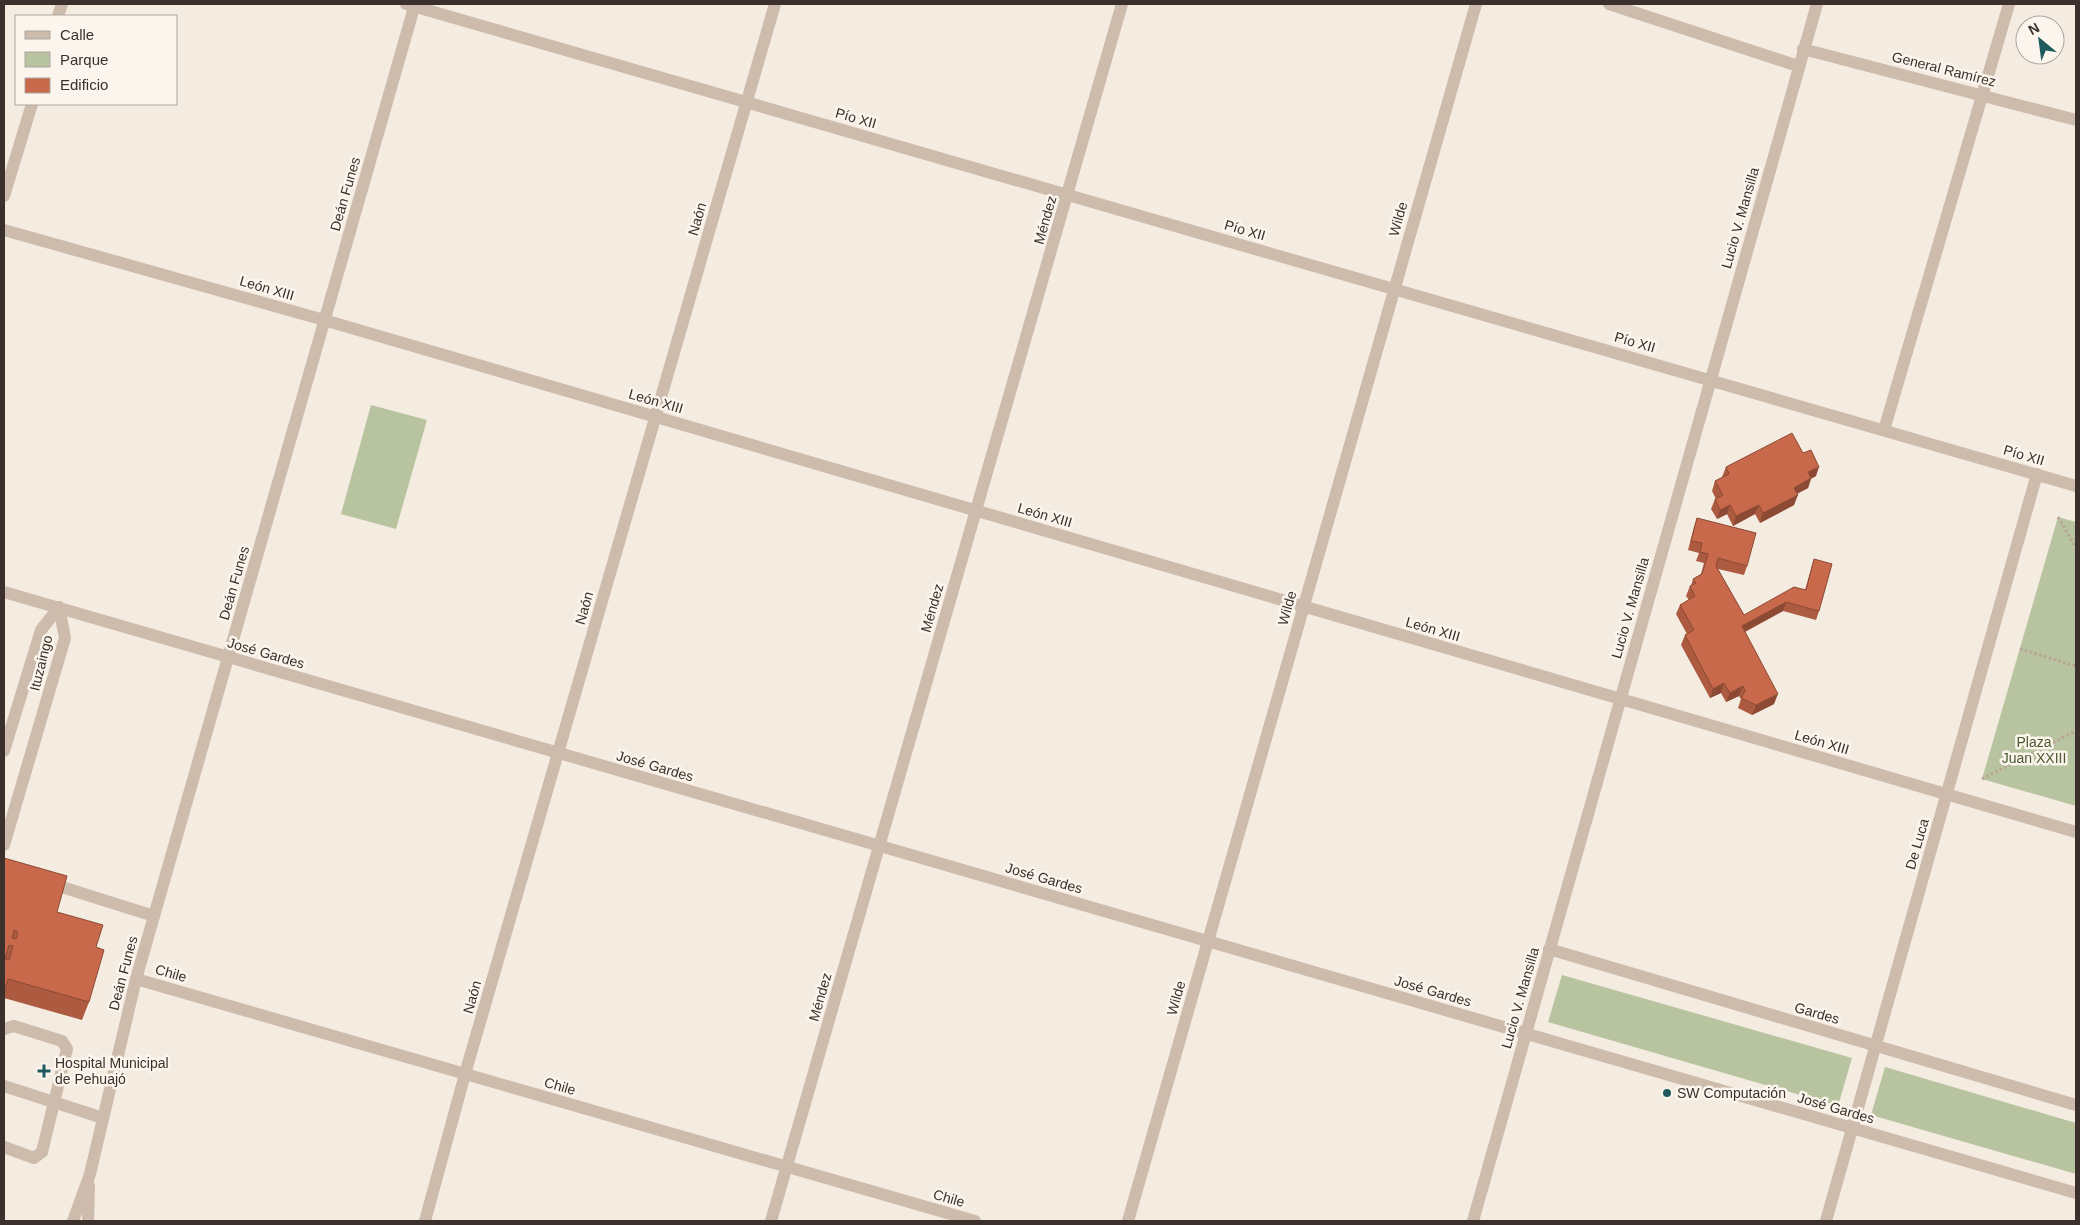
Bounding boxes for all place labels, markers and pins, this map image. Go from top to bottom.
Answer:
place label: Hospital Municipal de Pehuajó [55,1055,169,1087]
marker: Hospital Municipal de Pehuajó [37,1064,51,1078]
place label: SW Computación [1677,1085,1786,1101]
marker: SW Computación [1661,1087,1673,1099]

